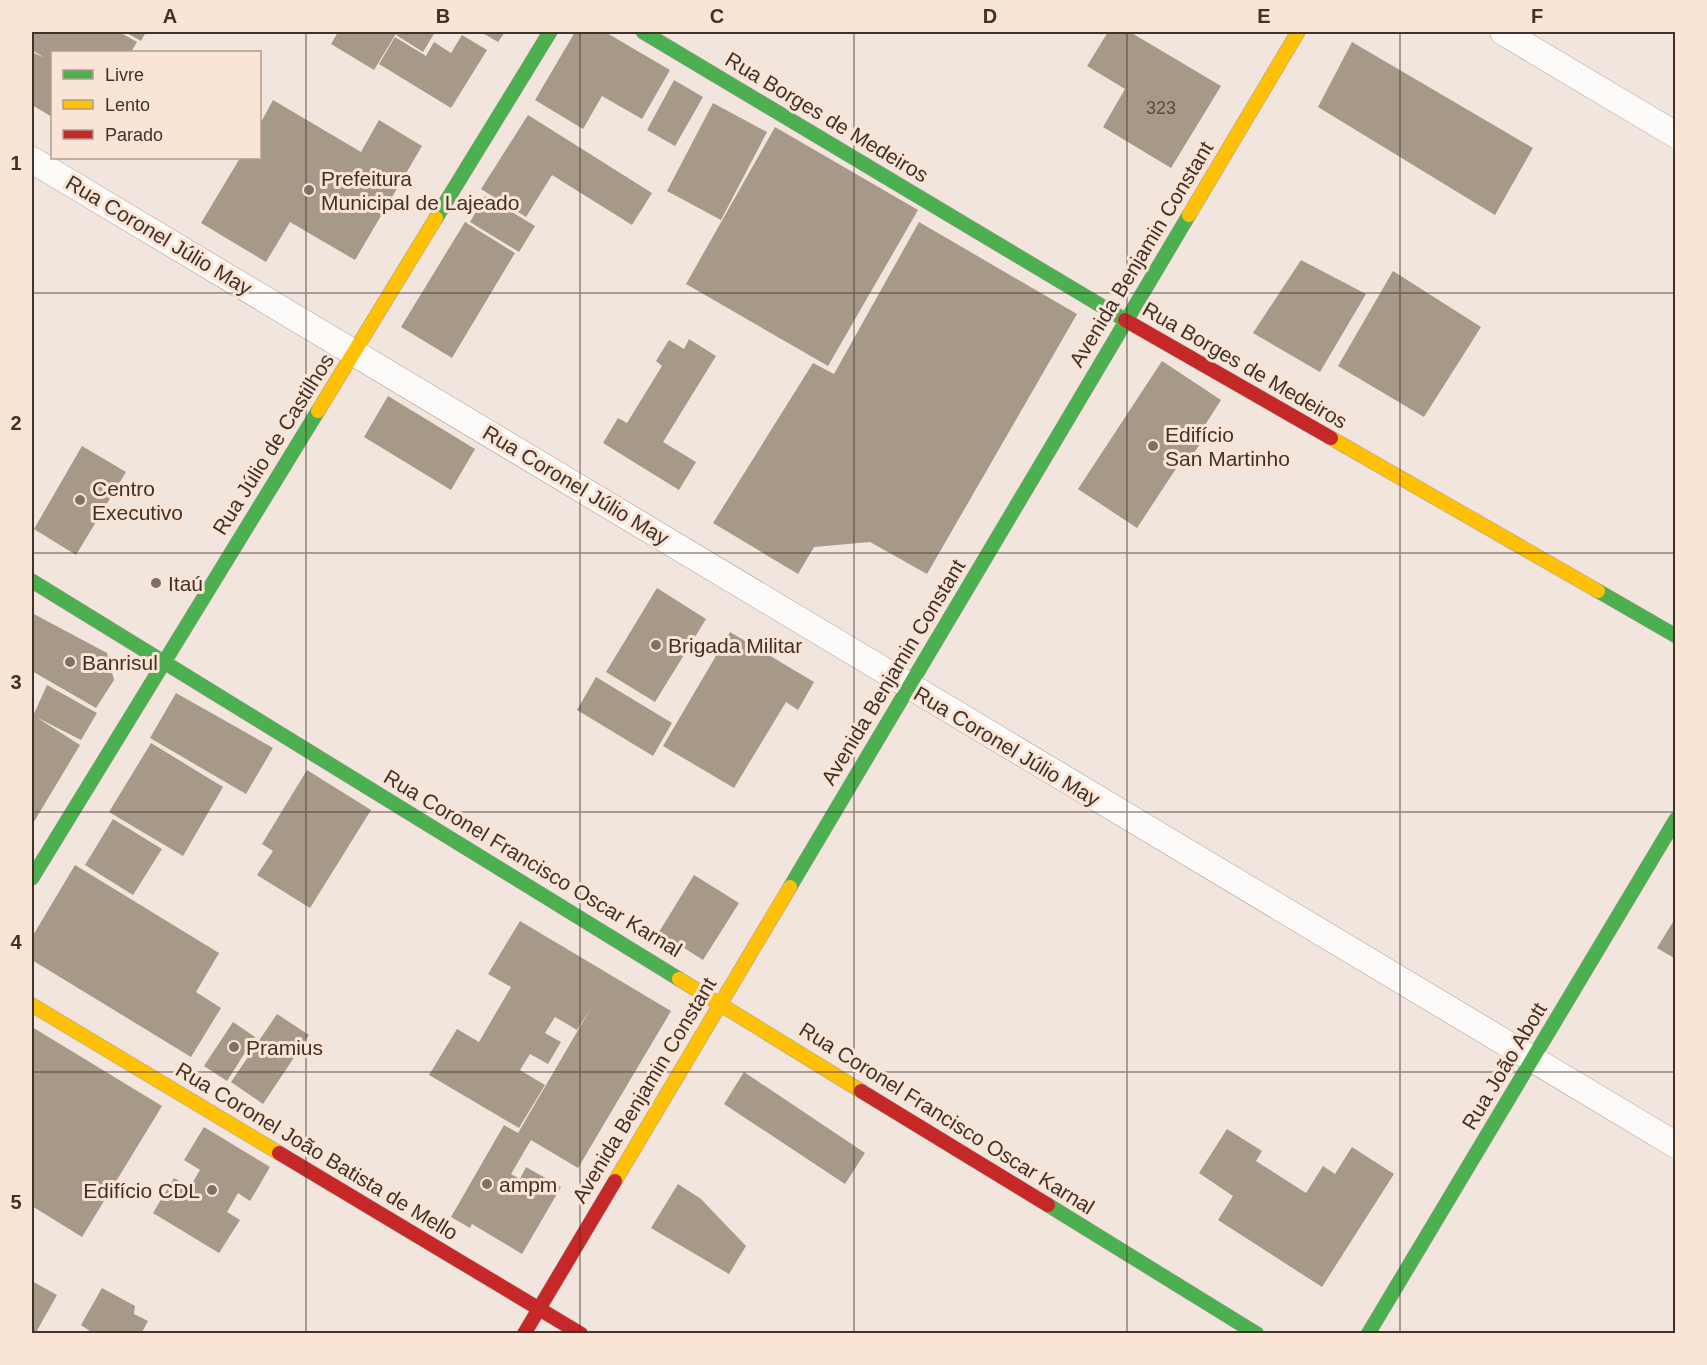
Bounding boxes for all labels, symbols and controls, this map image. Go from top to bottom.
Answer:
text: A [163,5,177,27]
text: B [436,5,450,27]
text: C [710,5,724,27]
text: D [983,5,997,27]
text: E [1257,5,1271,27]
text: F [1531,5,1543,27]
street label: Rua Borges de Medeiros [722,47,932,187]
legend [51,51,261,159]
text: Livre [105,65,144,85]
text: Lento [105,95,150,115]
house number: 323 [1146,98,1176,118]
text: Parado [105,125,163,145]
street label: Avenida Benjamin Constant [1065,137,1218,371]
text: 1 [10,152,22,174]
place label: Prefeitura Municipal de Lajeado [321,167,519,214]
street label: Rua Coronel Júlio May [62,170,256,300]
marker: Prefeitura Municipal de Lajeado [302,183,316,197]
street label: Rua Borges de Medeiros [1139,297,1351,433]
street label: Rua Júlio de Castilhos [208,349,338,539]
text: 2 [10,412,22,434]
street label: Rua Coronel Júlio May [479,420,673,550]
place label: Edifício San Martinho [1165,423,1290,470]
marker: Edifício San Martinho [1146,439,1160,453]
place label: Centro Executivo [92,477,183,524]
marker: Centro Executivo [73,493,87,507]
street label: Avenida Benjamin Constant [817,555,970,789]
place label: Itaú [168,572,203,595]
marker: Itaú [149,576,163,590]
place label: Brigada Militar [668,634,802,657]
marker: Brigada Militar [649,638,663,652]
place label: Banrisul [82,651,158,674]
marker: Banrisul [63,655,77,669]
text: 3 [10,671,22,693]
street label: Rua Coronel Júlio May [910,681,1104,811]
street label: Rua Coronel Francisco Oscar Karnal [380,765,686,961]
text: 4 [10,931,22,953]
street label: Avenida Benjamin Constant [568,973,721,1207]
street label: Rua João Abott [1457,998,1551,1133]
street label: Rua Coronel Francisco Oscar Karnal [795,1017,1099,1219]
place label: Pramius [246,1036,323,1059]
marker: Pramius [227,1040,241,1054]
street label: Rua Coronel João Batista de Mello [172,1058,462,1244]
place label: ampm [499,1173,557,1196]
marker: ampm [480,1177,494,1191]
place label: Edifício CDL [83,1179,200,1202]
marker: Edifício CDL [205,1183,219,1197]
text: 5 [10,1191,22,1213]

